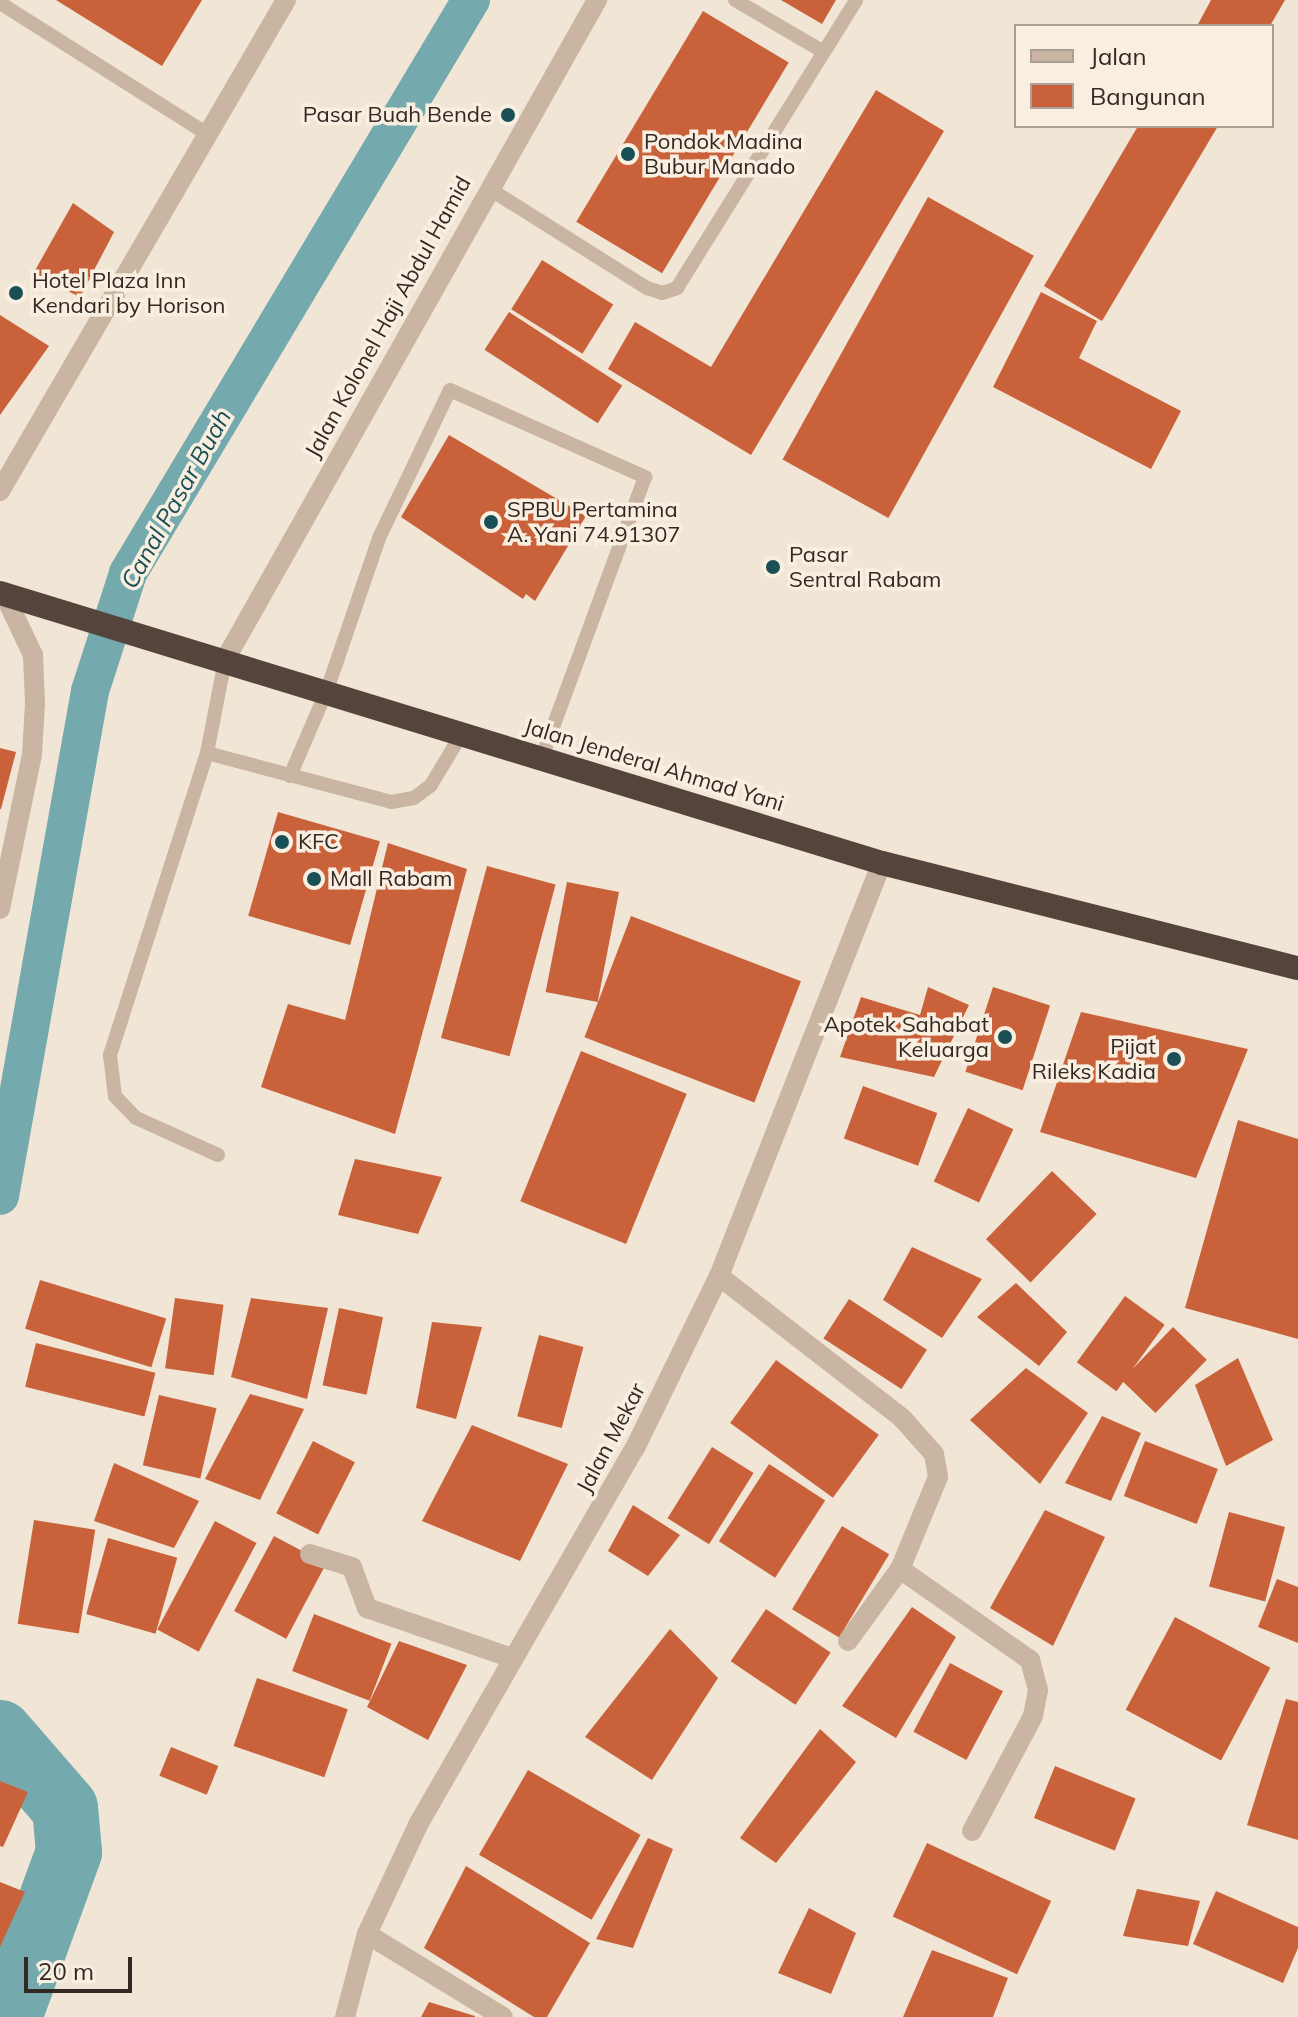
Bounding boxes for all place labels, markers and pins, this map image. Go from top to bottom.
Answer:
place label: Pasar Buah Bende [303,102,492,128]
marker: Pasar Buah Bende [499,106,517,124]
place label: Pondok Madina Bubur Manado [644,128,803,180]
marker: Pondok Madina Bubur Manado [619,145,637,163]
place label: Hotel Plaza Inn Kendari by Horison [32,267,225,318]
marker: Hotel Plaza Inn Kendari by Horison [7,284,25,302]
place label: SPBU Pertamina A. Yani 74.91307 [507,496,681,548]
marker: SPBU Pertamina A. Yani 74.91307 [482,513,500,531]
place label: Pasar Sentral Rabam [789,541,941,592]
marker: Pasar Sentral Rabam [764,558,782,576]
place label: KFC [298,829,339,855]
marker: KFC [273,833,291,851]
place label: Mall Rabam [330,866,452,892]
marker: Mall Rabam [305,870,323,888]
place label: Apotek Sahabat Keluarga [823,1011,989,1062]
marker: Apotek Sahabat Keluarga [996,1028,1014,1046]
place label: Pijat Rileks Kadia [1032,1033,1156,1084]
marker: Pijat Rileks Kadia [1163,1048,1185,1070]

